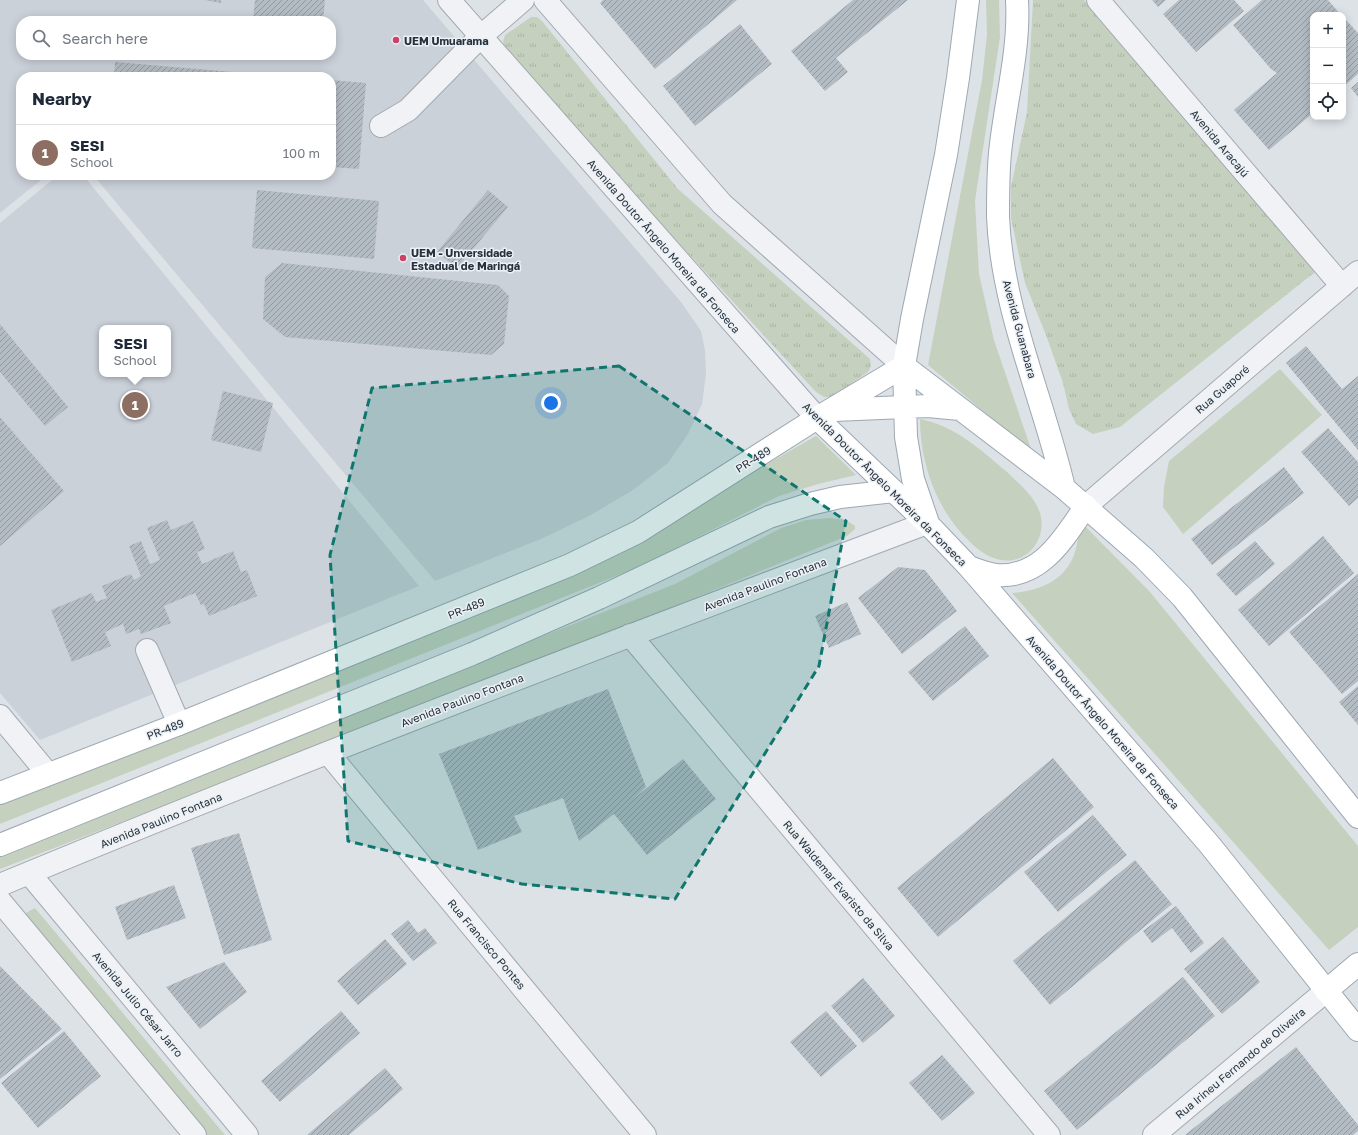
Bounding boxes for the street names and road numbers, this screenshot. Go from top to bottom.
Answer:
street label: Avenida Aracajú [1188,107,1252,179]
street label: Avenida Doutor Ângelo Moreira da Fonseca [585,156,743,336]
street label: Avenida Guanabara [1001,278,1039,380]
street label: Rua Guaporé [1192,362,1252,416]
street label: Avenida Doutor Ângelo Moreira da Fonseca [800,399,970,569]
street label: PR-489 [733,443,773,475]
street label: Avenida Paulino Fontana [702,555,828,613]
street label: PR-489 [446,595,486,621]
street label: Avenida Doutor Ângelo Moreira da Fonseca [1024,632,1182,812]
street label: Avenida Paulino Fontana [399,671,525,729]
street label: PR-489 [144,716,186,742]
street label: Avenida Paulino Fontana [98,790,224,850]
street label: Rua Waldemar Evaristo da Silva [781,818,897,952]
street label: Rua Francisco Pontes [445,896,529,992]
street label: Avenida Julio César Jarro [90,949,186,1060]
street label: Rua Irineu Fernando de Oliveira [1173,1005,1307,1121]

